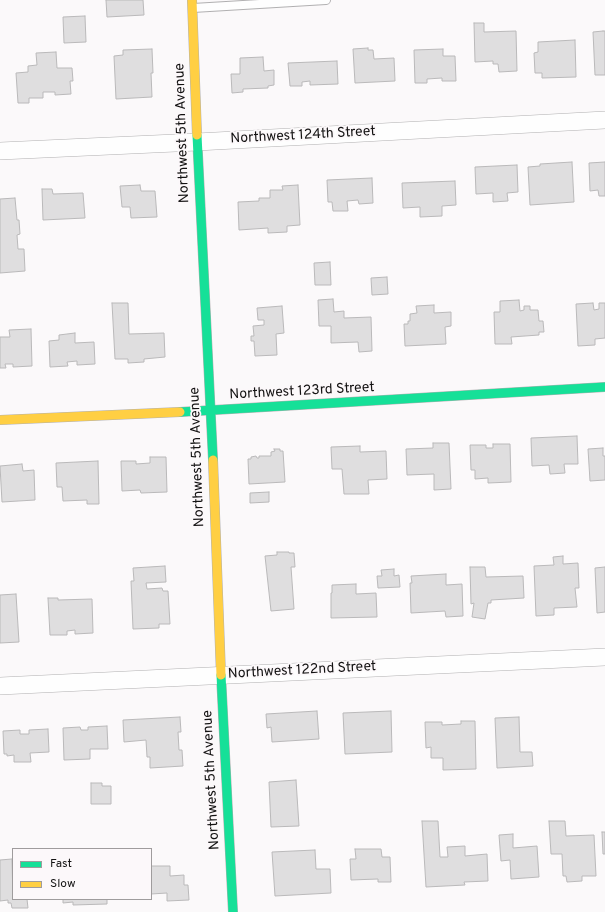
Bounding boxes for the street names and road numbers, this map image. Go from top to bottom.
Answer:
street label: Northwest 5th Avenue [172,63,194,203]
street label: Northwest 124th Street [230,124,376,148]
street label: Northwest 123rd Street [229,380,375,404]
street label: Northwest 5th Avenue [187,387,209,527]
street label: Northwest 122nd Street [227,659,377,683]
street label: Northwest 5th Avenue [200,710,224,850]

